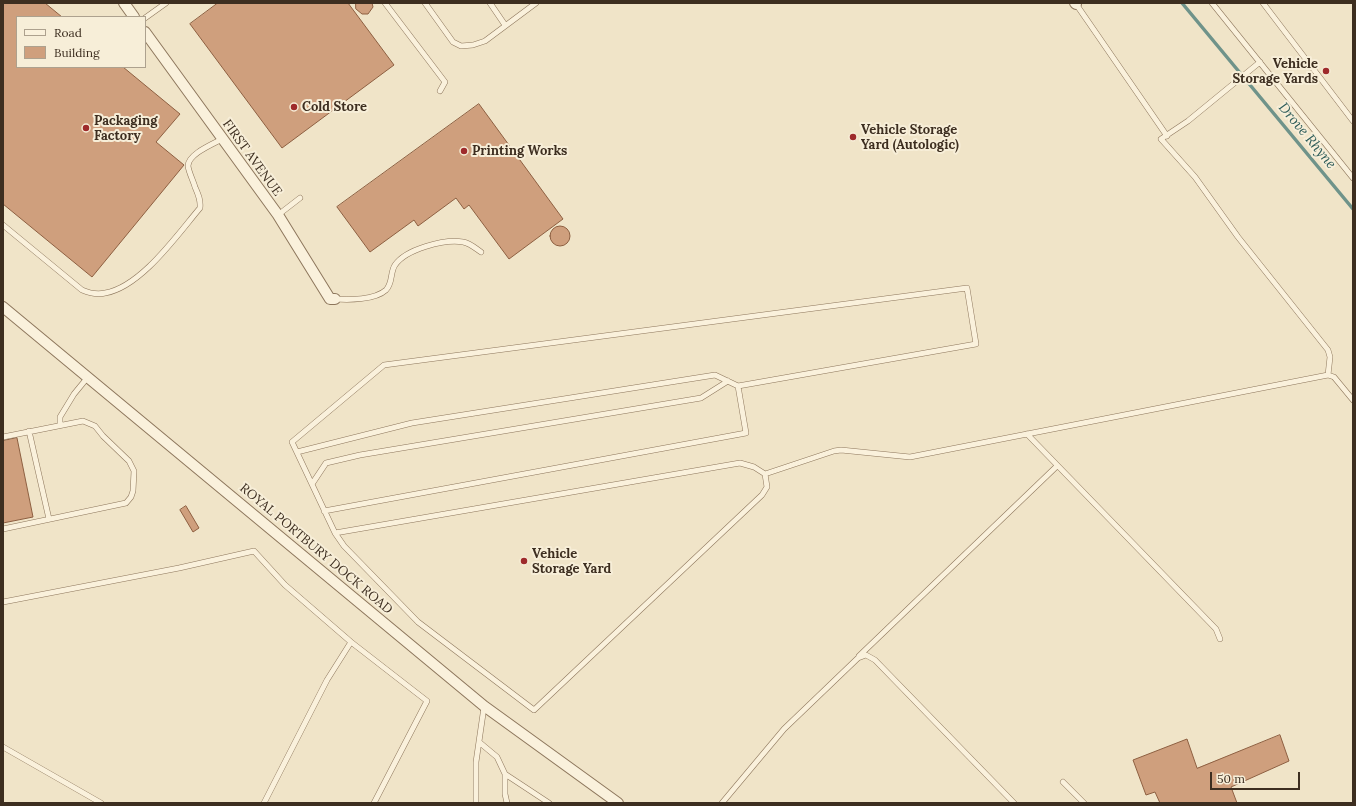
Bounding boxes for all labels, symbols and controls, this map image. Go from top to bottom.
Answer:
legend [16,16,146,68]
text: Road [54,25,82,40]
text: Building [54,45,100,60]
place label: Vehicle Storage Yards [1232,56,1318,87]
marker: Vehicle Storage Yards [1321,66,1331,76]
place label: Cold Store [302,99,367,115]
water label: Drove Rhyne [1275,100,1339,172]
marker: Cold Store [289,102,299,112]
place label: Packaging Factory [94,113,157,144]
street label: FIRST AVENUE [219,117,285,199]
place label: Vehicle Storage Yard (Autologic) [861,122,959,153]
marker: Packaging Factory [81,123,91,133]
marker: Vehicle Storage Yard (Autologic) [848,132,858,142]
place label: Printing Works [472,143,567,159]
marker: Printing Works [459,146,469,156]
street label: ROYAL PORTBURY DOCK ROAD [236,480,396,618]
place label: Vehicle Storage Yard [532,546,611,577]
marker: Vehicle Storage Yard [519,556,529,566]
scale bar [1212,764,1302,790]
text: 50 m [1217,771,1245,786]

